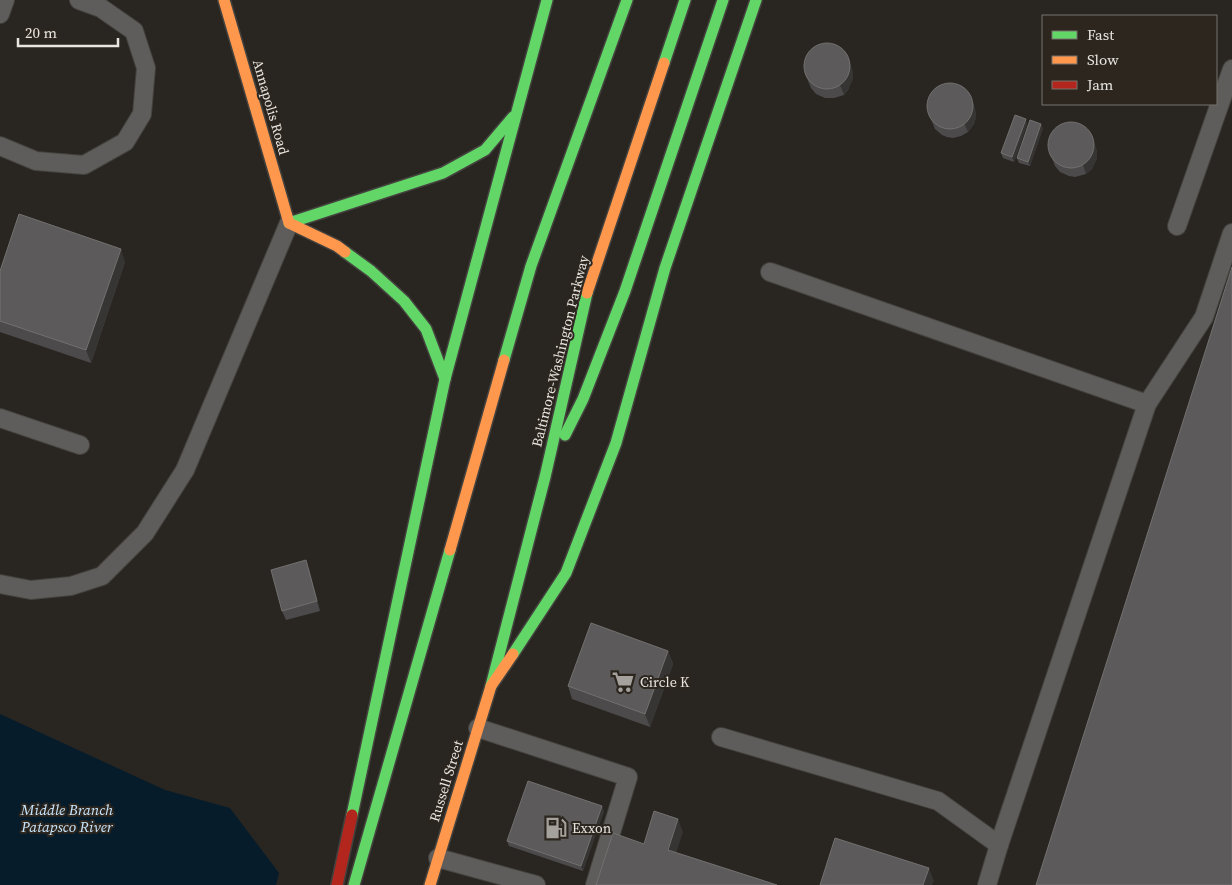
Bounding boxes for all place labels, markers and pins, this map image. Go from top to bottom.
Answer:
supermarket icon: Circle K [610,669,636,695]
place label: Circle K [640,672,690,692]
fuel station icon: Exxon [543,815,569,841]
place label: Exxon [572,818,612,838]

